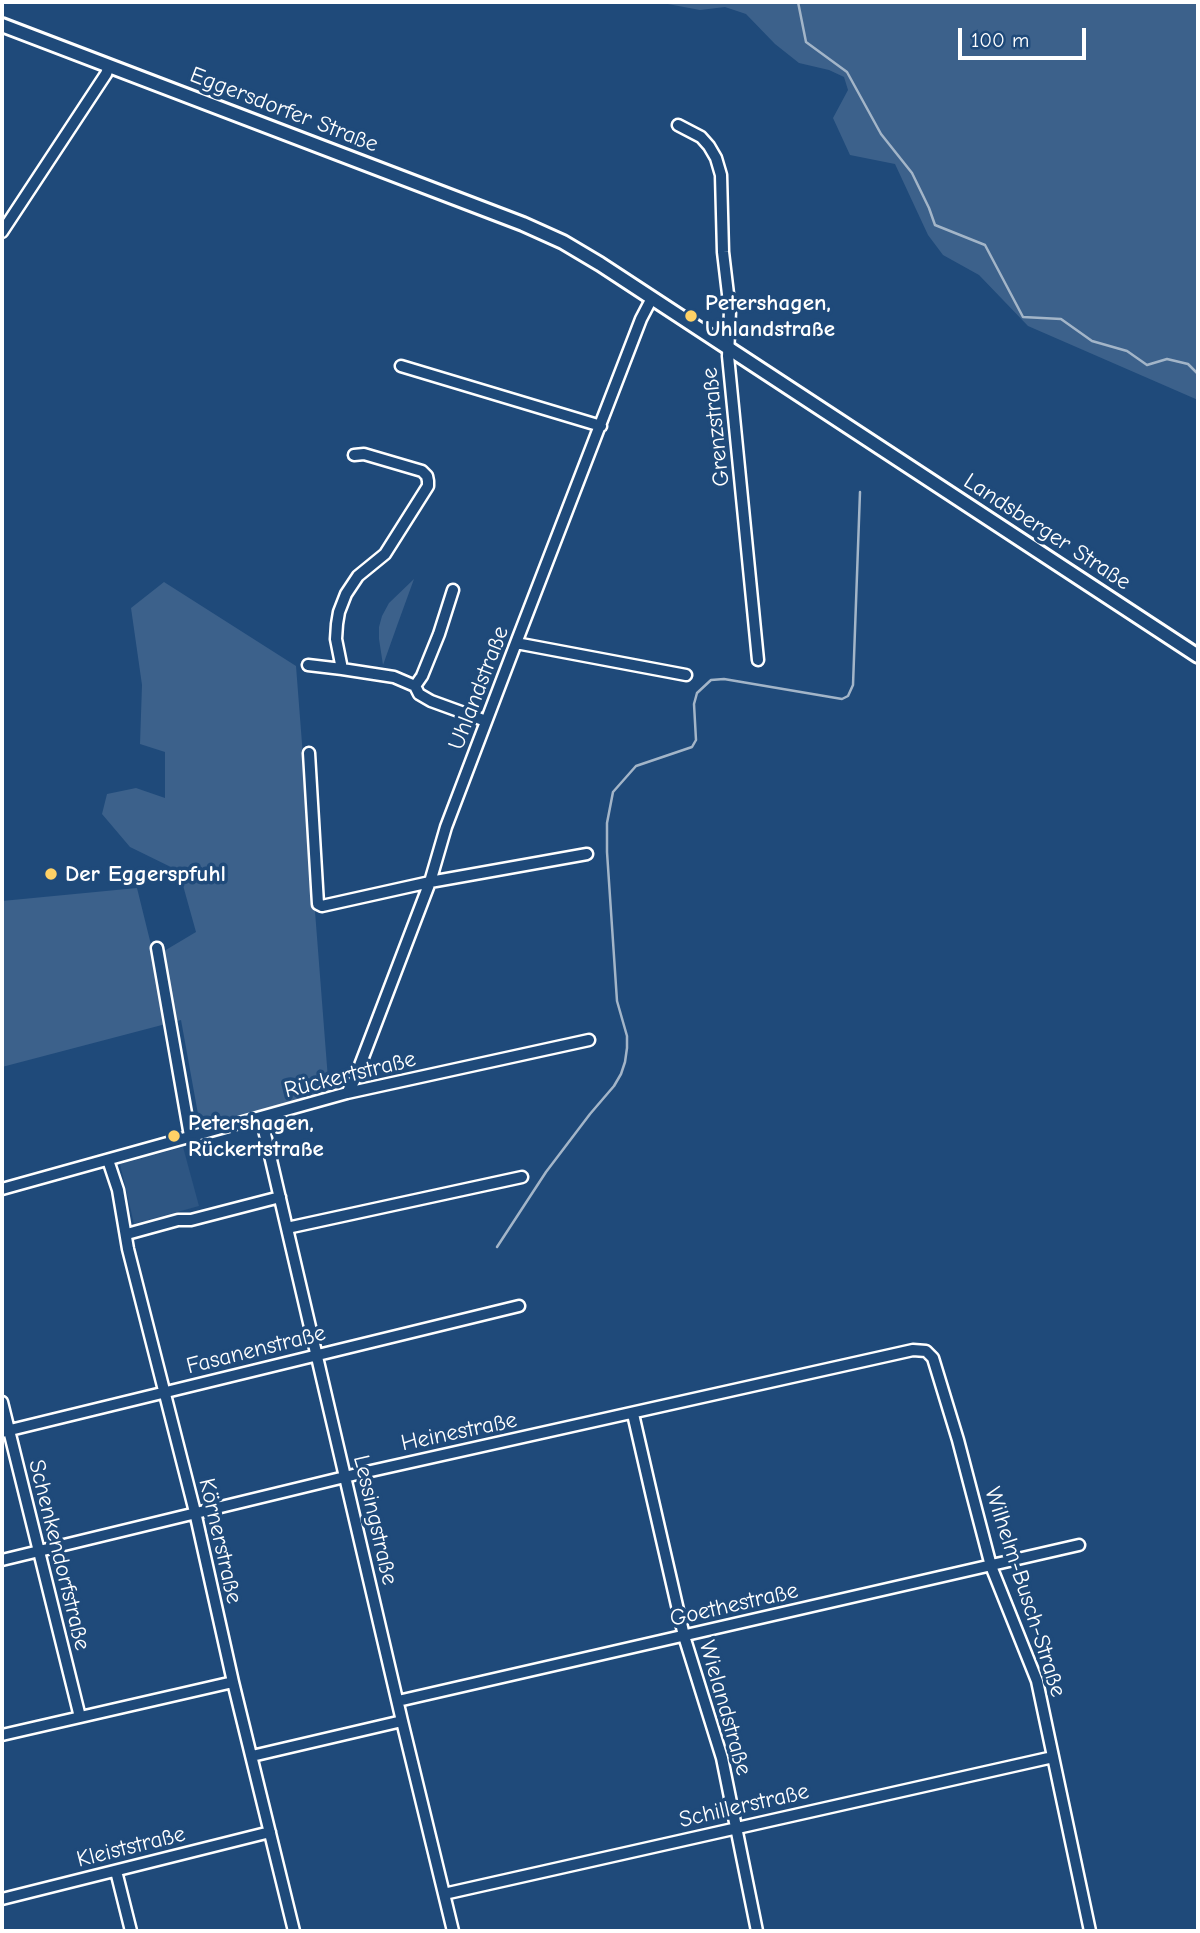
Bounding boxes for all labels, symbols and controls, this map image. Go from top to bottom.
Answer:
scale bar [962,14,1090,58]
text: 100 m [971,28,1029,52]
street label: Eggersdorfer Straße [186,61,382,159]
place label: Petershagen, Uhlandstraße [705,289,835,343]
marker: Petershagen, Uhlandstraße [683,308,699,324]
street label: Grenzstraße [696,366,736,488]
street label: Landsberger Straße [958,468,1136,596]
street label: Uhlandstraße [443,622,515,754]
place label: Der Eggerspfuhl [65,860,226,888]
marker: Der Eggerspfuhl [43,866,59,882]
street label: Rückertstraße [281,1045,419,1105]
place label: Petershagen, Rückertstraße [188,1109,324,1163]
marker: Petershagen, Rückertstraße [166,1128,182,1144]
street label: Fasanenstraße [184,1319,328,1381]
street label: Heinestraße [398,1406,520,1458]
street label: Lessingstraße [347,1452,403,1588]
street label: Schenkendorfstraße [22,1457,96,1653]
street label: Körnerstraße [192,1476,248,1606]
street label: Wilhelm-Busch-Straße [978,1484,1072,1700]
street label: Goethestraße [667,1577,801,1633]
street label: Wielandstraße [693,1637,757,1779]
street label: Schillerstraße [676,1778,812,1834]
street label: Kleiststraße [74,1820,188,1874]

